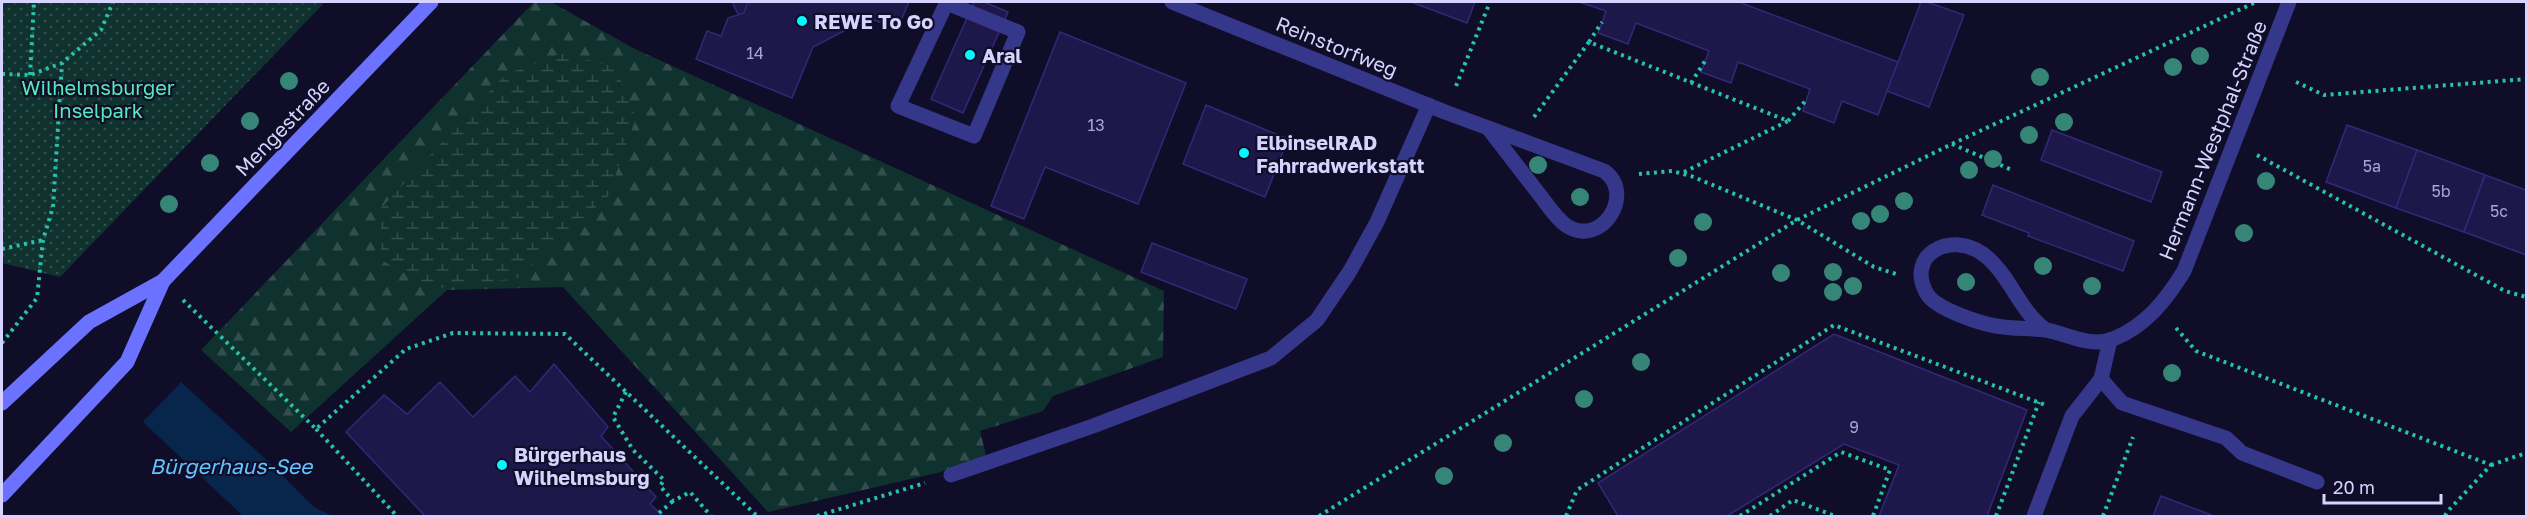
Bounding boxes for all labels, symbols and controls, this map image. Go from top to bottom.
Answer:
place label: REWE To Go [814,9,933,33]
street label: Reinstorfweg [1273,11,1401,81]
marker: REWE To Go [795,14,809,28]
street label: Hermann-Westphal-Straße [2153,17,2271,263]
house number: 14 [746,43,764,63]
place label: Aral [982,43,1022,67]
marker: Aral [963,48,977,62]
street label: Mengestraße [230,73,334,181]
park label: Wilhelmsburger Inselpark [21,75,175,122]
house number: 13 [1087,115,1105,135]
place label: ElbinselRAD Fahrradwerkstatt [1256,130,1425,177]
marker: ElbinselRAD Fahrradwerkstatt [1237,146,1251,160]
house number: 5a [2363,156,2381,176]
house number: 5b [2431,181,2451,201]
house number: 5c [2490,201,2508,221]
house number: 9 [1849,417,1859,437]
place label: Bürgerhaus Wilhelmsburg [514,442,649,489]
water label: Bürgerhaus-See [150,453,314,479]
marker: Bürgerhaus Wilhelmsburg [495,458,509,472]
scale bar [2324,467,2441,505]
text: 20 m [2333,476,2375,498]

